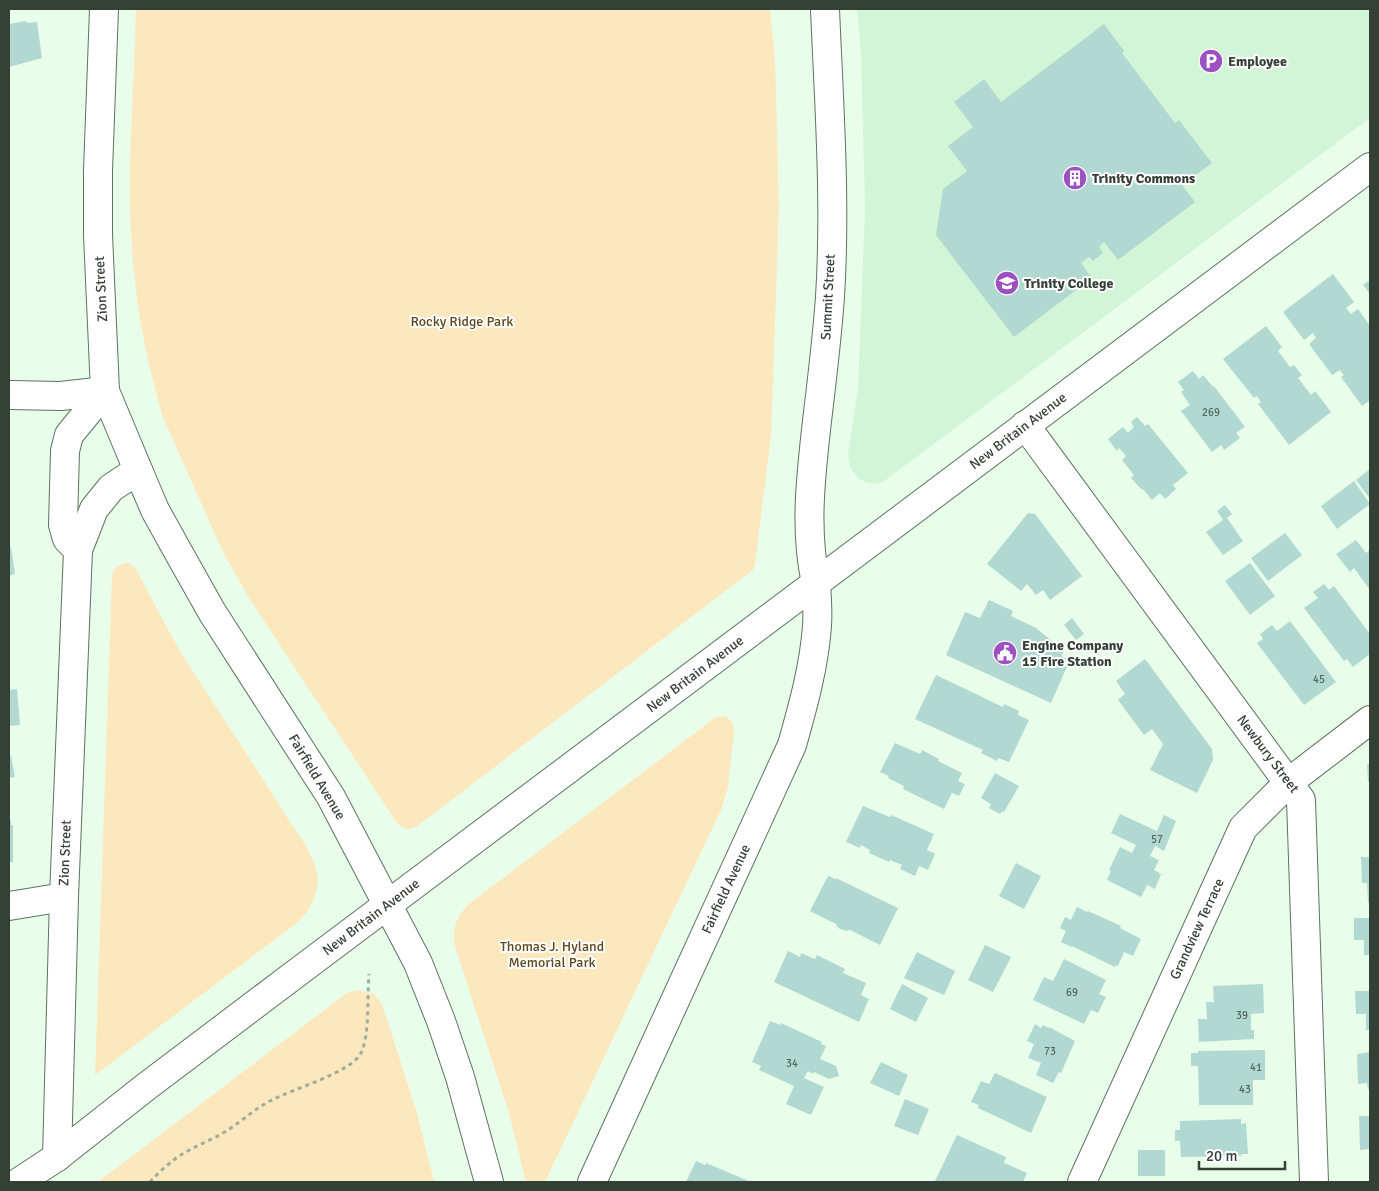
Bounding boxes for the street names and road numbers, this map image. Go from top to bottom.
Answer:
street label: Summit Street [817,254,839,340]
street label: Zion Street [91,255,111,322]
street label: New Britain Avenue [966,389,1070,473]
street label: New Britain Avenue [643,632,747,716]
street label: Newbury Street [1233,712,1303,796]
street label: Fairfield Avenue [285,731,349,823]
street label: Zion Street [55,820,75,886]
street label: Fairfield Avenue [698,842,754,936]
street label: New Britain Avenue [319,875,423,959]
street label: Grandview Terrace [1166,876,1228,982]

